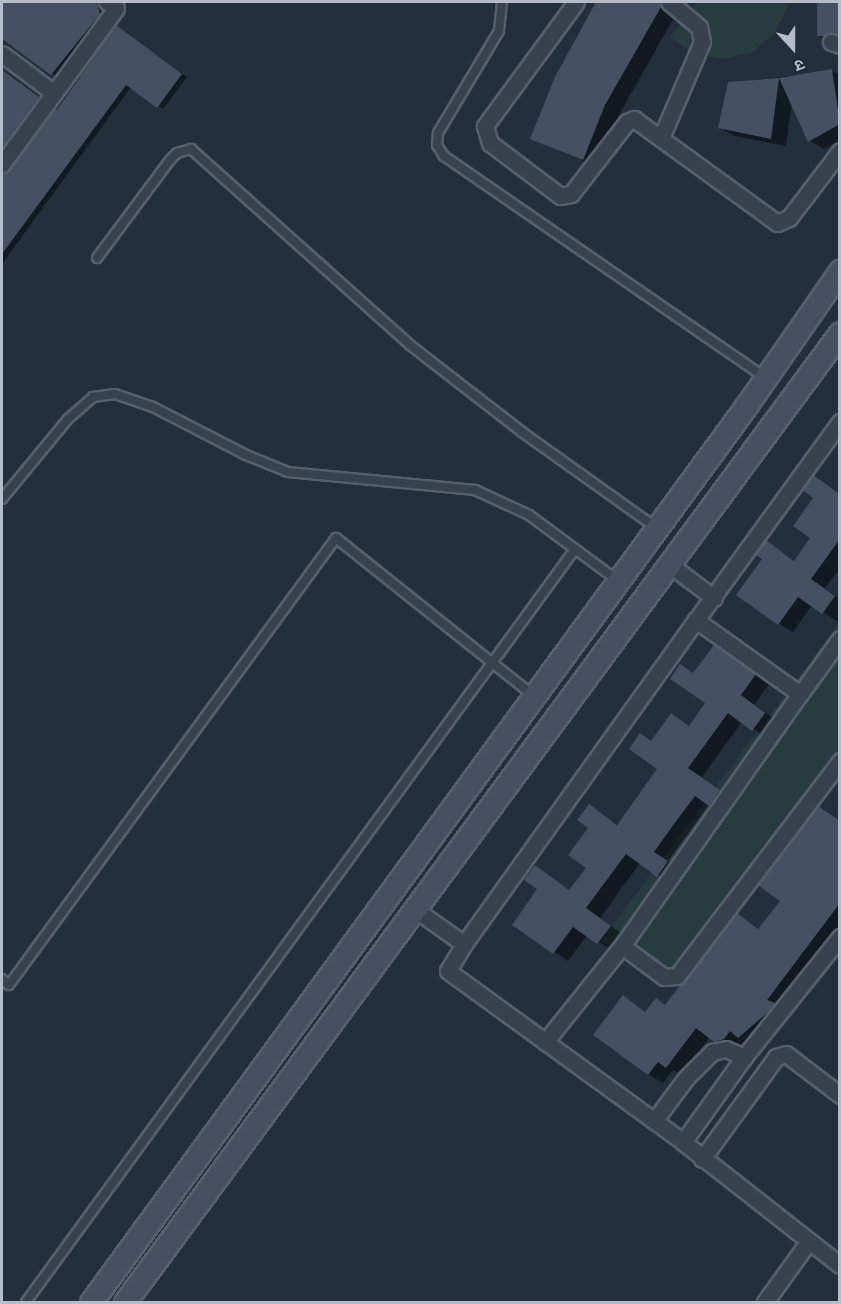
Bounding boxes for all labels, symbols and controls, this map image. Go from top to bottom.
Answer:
north arrow [763,18,823,78]
text: उ [791,53,808,77]

